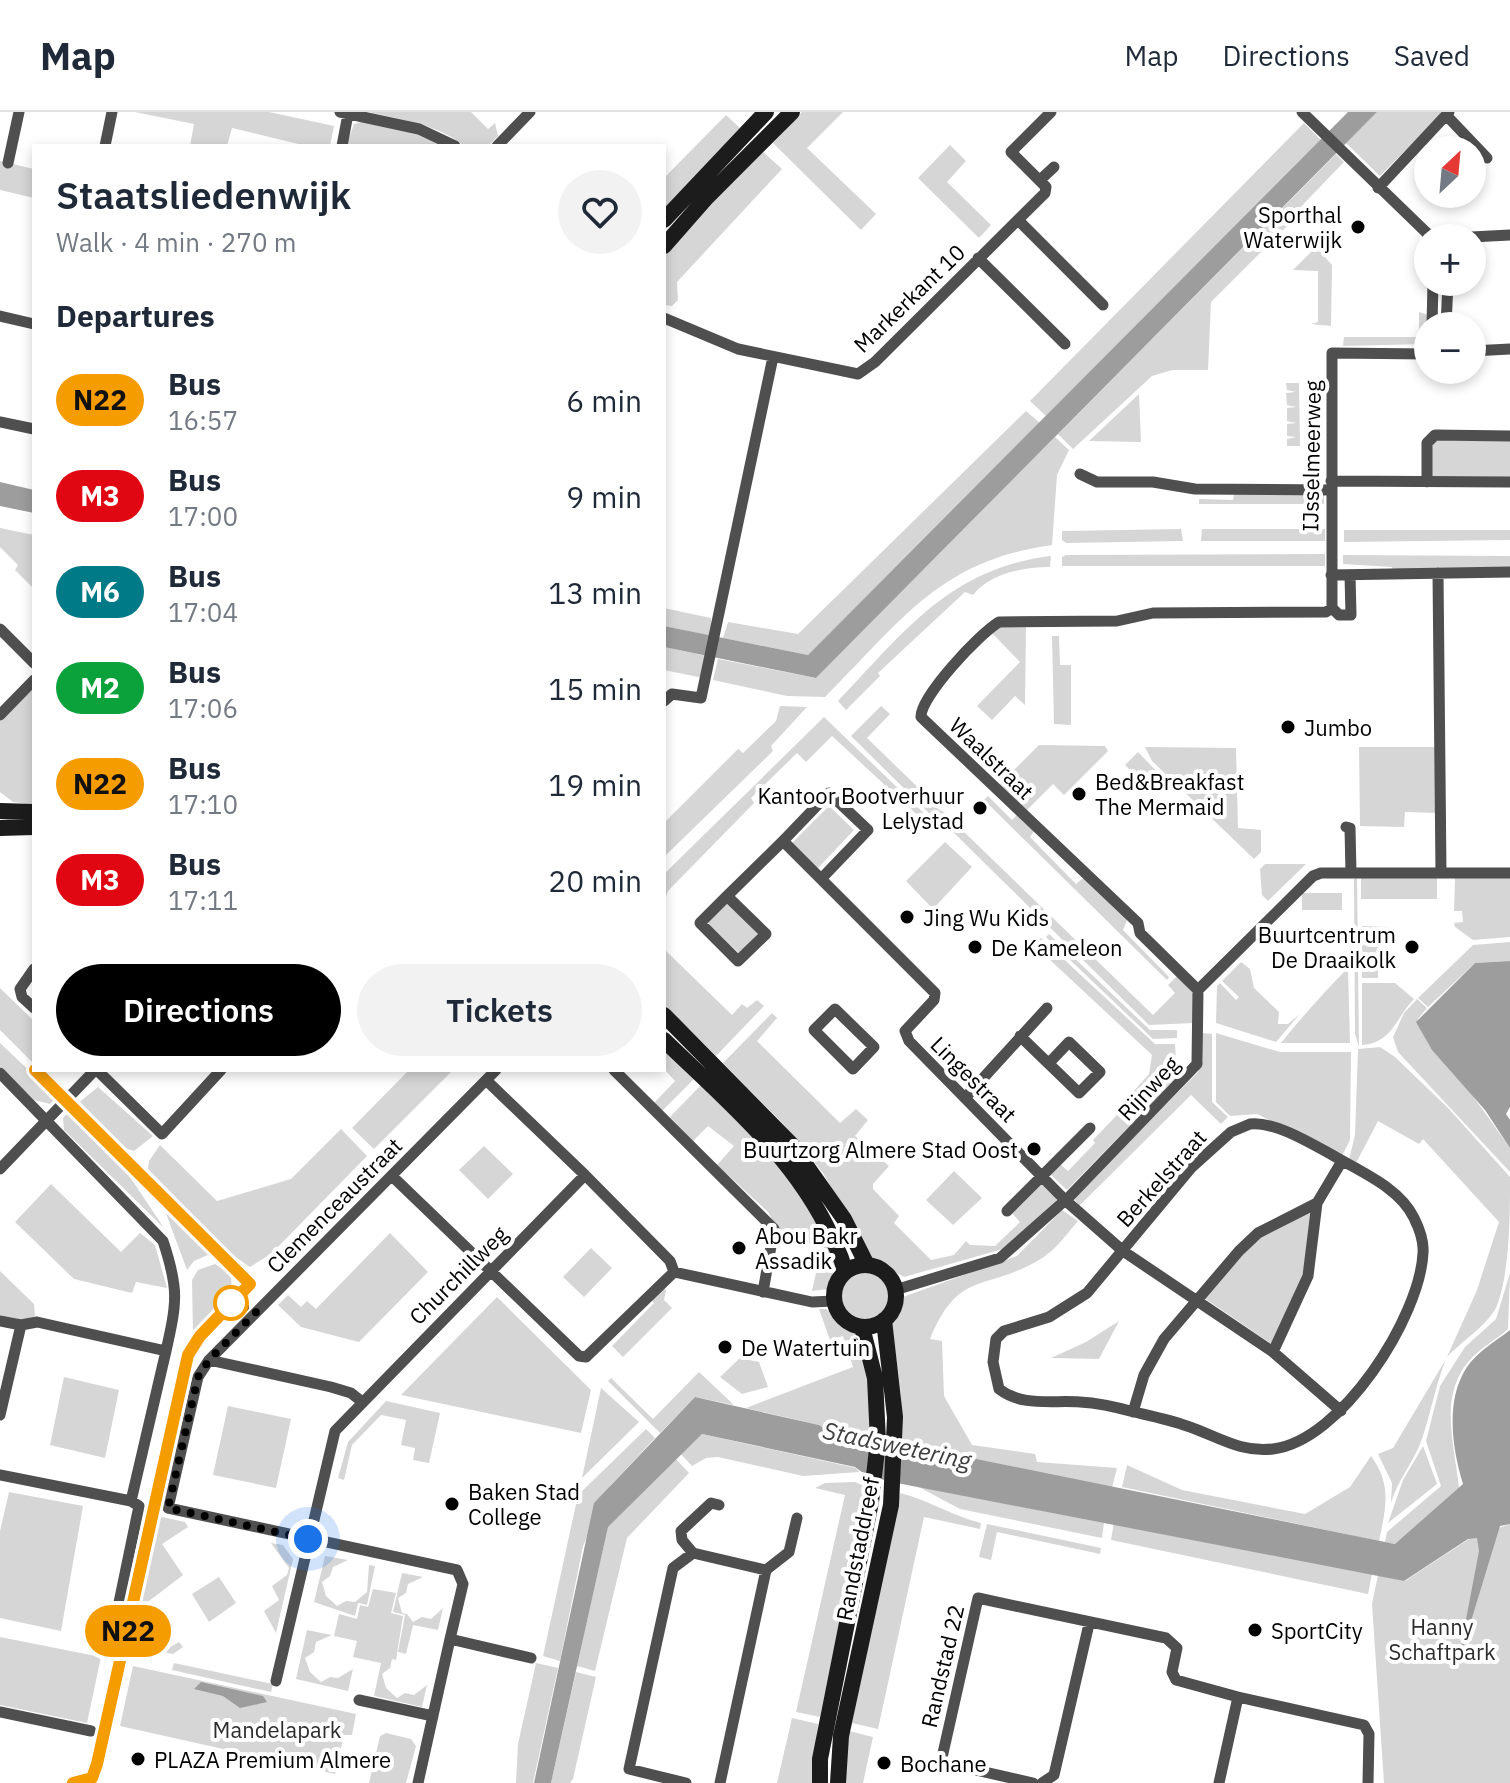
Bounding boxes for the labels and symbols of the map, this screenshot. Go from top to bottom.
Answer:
north arrow [1414,136,1486,208]
place label: Sporthal Waterwijk [1243,200,1342,254]
marker: Sporthal Waterwijk [1349,218,1367,236]
street label: Markerkant 10 [847,238,971,358]
street label: IJsselmeerweg [1295,380,1327,532]
street label: Waalstraat [944,711,1040,805]
place label: Jumbo [1304,713,1372,742]
marker: Jumbo [1279,718,1297,736]
place label: Bed&Breakfast The Mermaid [1095,767,1244,821]
place label: Kantoor Bootverhuur Lelystad [758,781,964,835]
marker: Bed&Breakfast The Mermaid [1070,785,1088,803]
marker: Kantoor Bootverhuur Lelystad [971,799,989,817]
place label: Jing Wu Kids [923,903,1049,932]
marker: Jing Wu Kids [898,908,916,926]
place label: Buurtcentrum De Draaikolk [1258,920,1396,974]
place label: De Kameleon [991,933,1123,962]
marker: De Kameleon [966,938,984,956]
marker: Buurtcentrum De Draaikolk [1403,938,1421,956]
street label: Lingestraat [925,1030,1023,1128]
street label: Rijnweg [1111,1049,1185,1126]
street label: Berkelstraat [1110,1123,1212,1233]
street label: Clemenceaustraat [260,1131,408,1279]
place label: Buurtzorg Almere Stad Oost [743,1135,1018,1164]
marker: Buurtzorg Almere Stad Oost [1025,1140,1043,1158]
street label: Churchillweg [403,1219,514,1330]
place label: Abou Bakr Assadik [755,1221,858,1275]
marker: Abou Bakr Assadik [730,1239,748,1257]
unlabelled marker [214,1286,248,1320]
place label: De Watertuin [741,1333,870,1362]
marker: De Watertuin [716,1338,734,1356]
water label: Stadswetering [820,1414,976,1477]
street label: Randstaddreef [829,1475,885,1623]
place label: Baken Stad College [468,1477,580,1531]
marker: Baken Stad College [443,1495,461,1513]
your location [288,1519,328,1559]
street label: Randstad 22 [914,1602,970,1730]
line badge: N22 [82,1605,174,1657]
park label: Hanny Schaftpark [1388,1612,1496,1666]
place label: SportCity [1271,1616,1363,1645]
marker: SportCity [1246,1621,1264,1639]
park label: Mandelapark [213,1715,342,1744]
place label: PLAZA Premium Almere [154,1745,391,1774]
place label: Bochane [900,1749,987,1778]
marker: PLAZA Premium Almere [129,1750,147,1768]
marker: Bochane [875,1754,893,1772]

